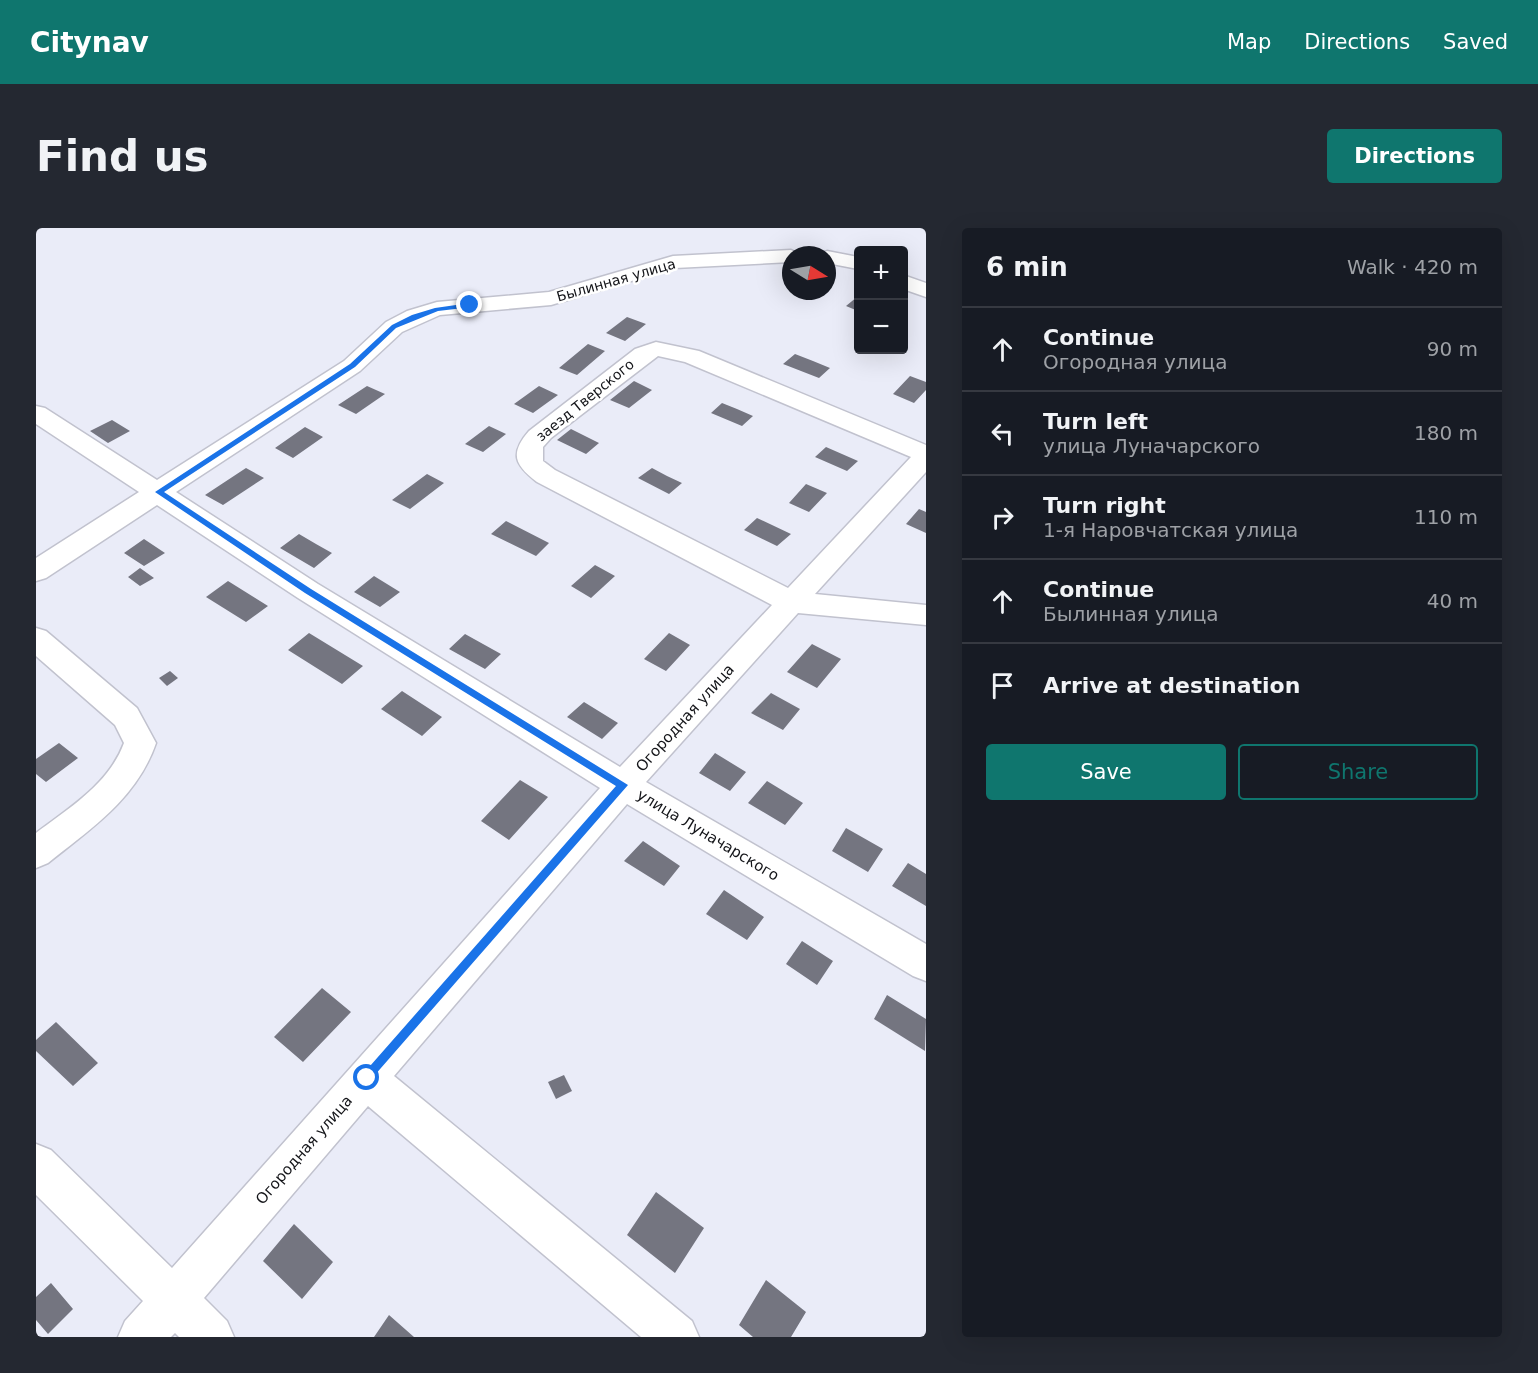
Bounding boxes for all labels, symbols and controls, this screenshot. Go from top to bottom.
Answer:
text: Citynav [30,26,149,59]
text: Map [1227,30,1271,54]
text: Directions [1304,30,1410,54]
text: Saved [1443,30,1508,54]
button: Directions [1327,129,1502,183]
text: Find us [36,132,209,181]
north arrow [782,246,836,300]
map controls [854,246,908,354]
button: + [854,246,908,300]
text: 6 min [986,252,1068,282]
street label: Былинная улица [555,255,677,305]
text: Walk · 420 m [1347,255,1478,279]
route end [456,291,482,317]
button: − [854,300,908,354]
text: Continue [1043,325,1154,350]
icon: ahead [986,333,1019,366]
text: 90 m [1427,337,1478,361]
text: Огородная улица [1043,350,1227,374]
street label: заезд Тверского [533,356,637,444]
text: Turn left [1043,409,1148,434]
icon: left [986,417,1019,450]
text: 180 m [1414,421,1478,445]
text: улица Луначарского [1043,434,1260,458]
text: Turn right [1043,493,1166,518]
icon: right [986,501,1019,534]
text: 110 m [1414,505,1478,529]
text: 1-я Наровчатская улица [1043,518,1298,542]
text: Continue [1043,577,1154,602]
icon: ahead [986,585,1019,618]
text: 40 m [1427,589,1478,613]
text: Былинная улица [1043,602,1219,626]
street label: Огородная улица [632,661,738,775]
icon: arrive [986,669,1019,702]
text: Arrive at destination [1043,673,1300,698]
button: Save [986,744,1226,800]
button: Share [1238,744,1478,800]
street label: улица Луначарского [634,785,782,885]
route start [353,1064,379,1090]
street label: Огородная улица [252,1092,356,1208]

